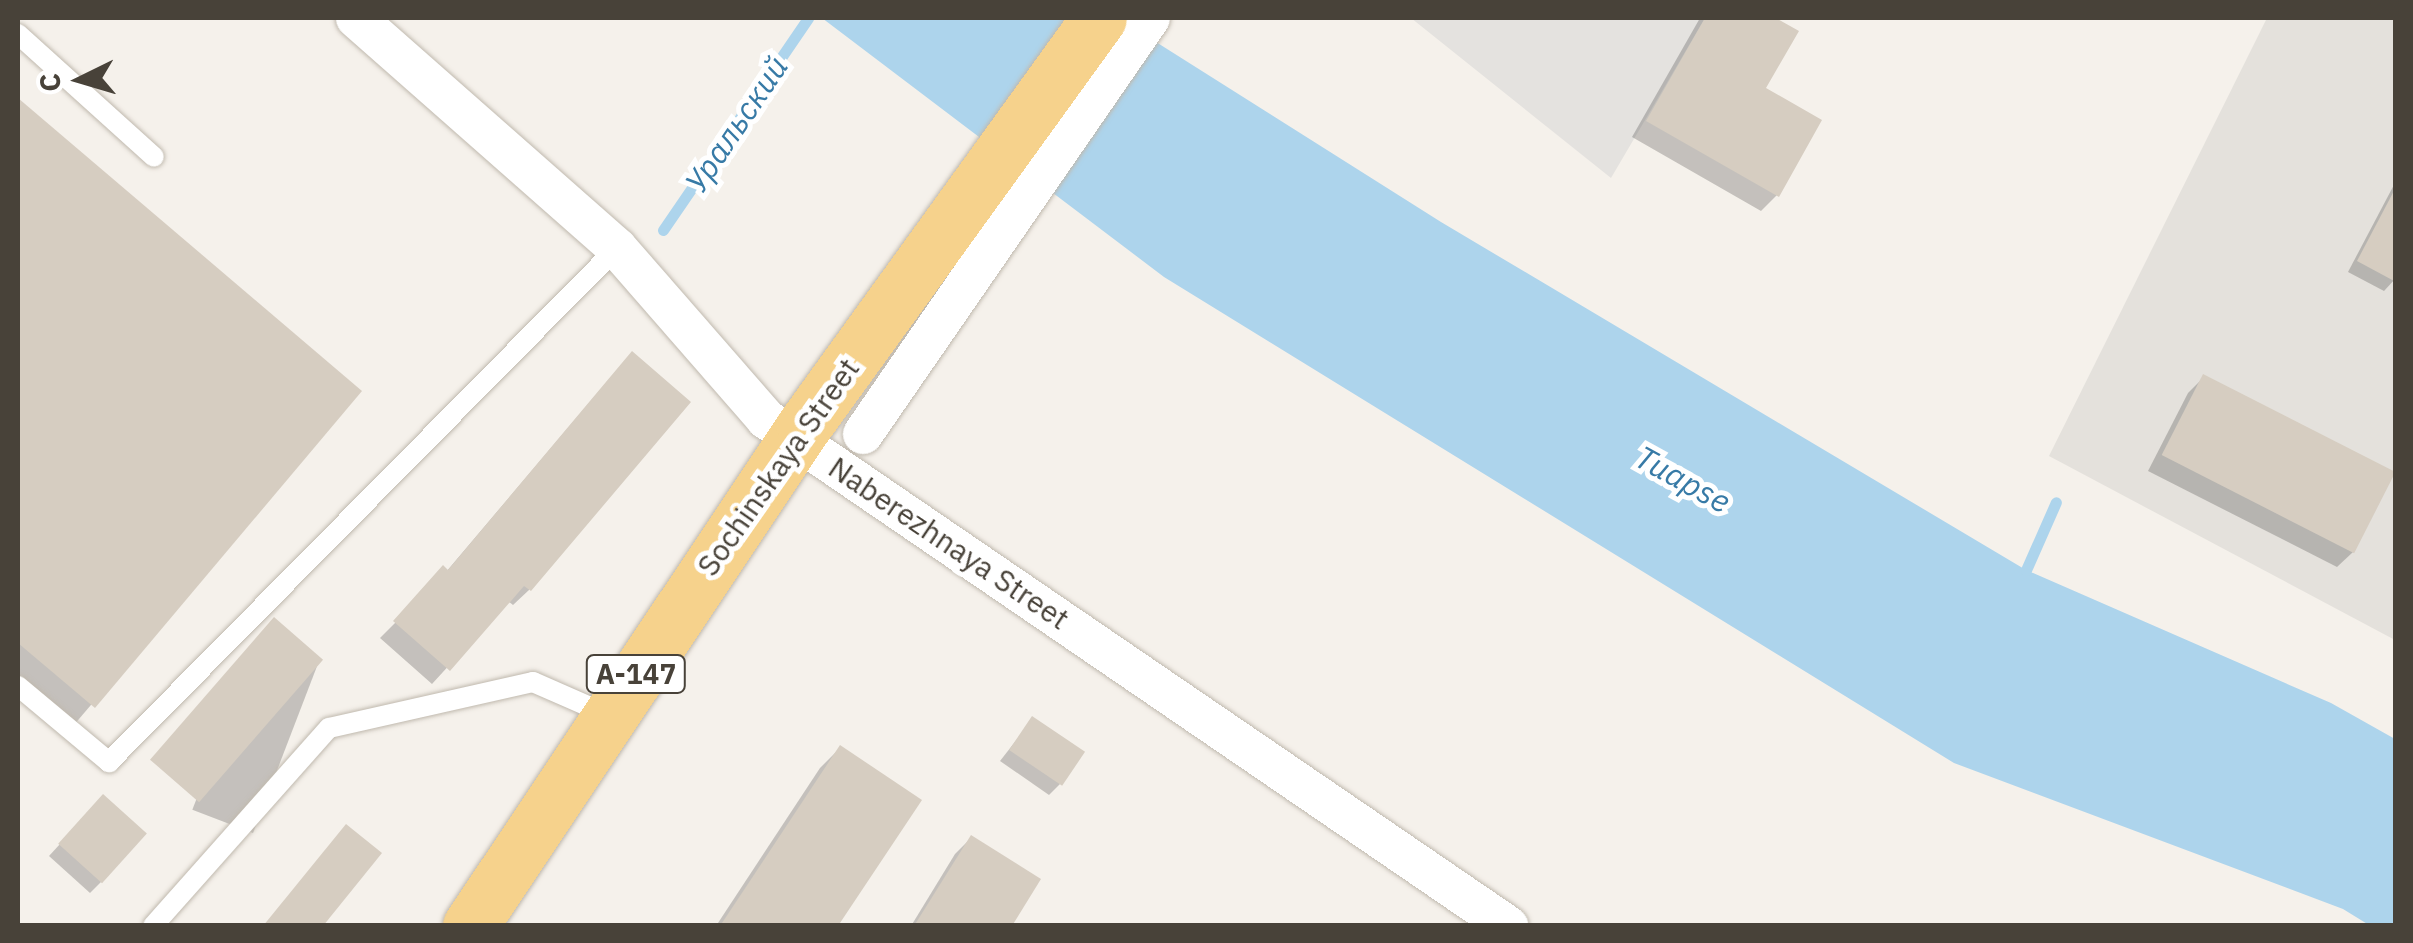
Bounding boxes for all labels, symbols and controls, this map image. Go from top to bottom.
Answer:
north arrow [30,30,130,130]
water label: Уральский [676,49,796,199]
text: С [30,72,69,93]
street label: Sochinskaya Street [690,351,866,583]
water label: Tuapse [1629,437,1737,521]
street label: Naberezhnaya Street [822,449,1076,637]
road number: А-147 [584,651,688,697]

